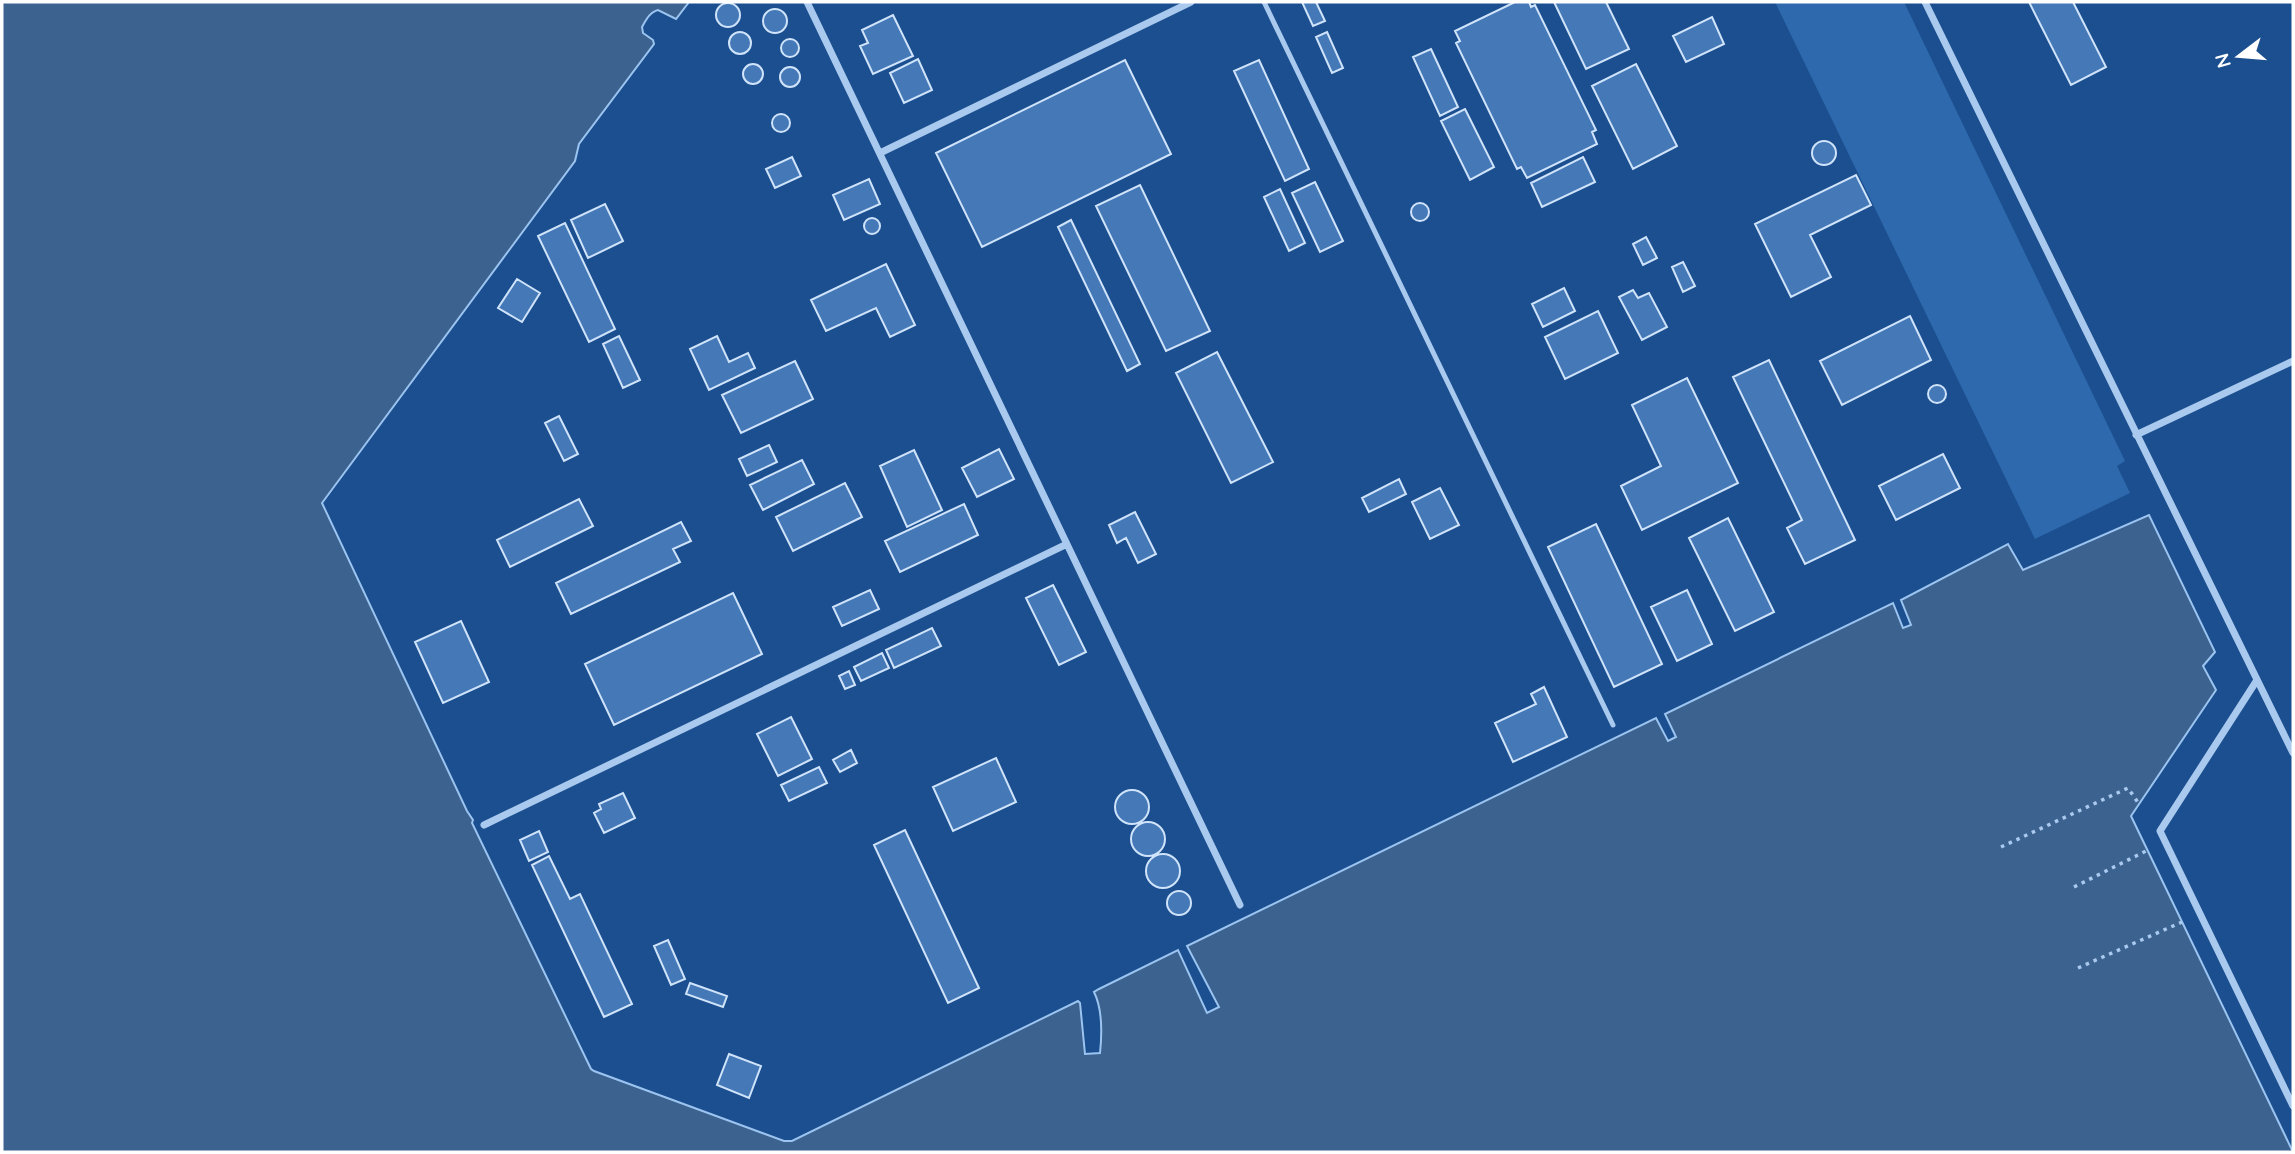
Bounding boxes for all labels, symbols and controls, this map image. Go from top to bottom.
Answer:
north arrow [2204,21,2274,91]
text: N [2209,51,2236,71]

